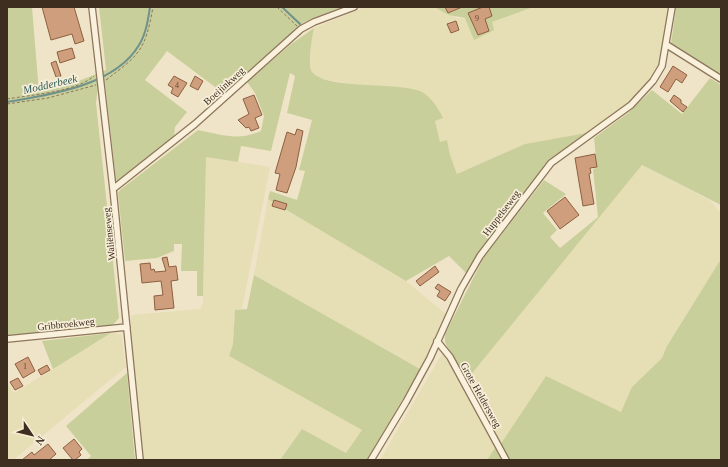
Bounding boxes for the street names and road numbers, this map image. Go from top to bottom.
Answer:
street label: Boeijinkweg [201,65,247,107]
street label: Huppelseweg [480,188,522,238]
street label: Waliënseweg [101,207,117,261]
street label: Gribbroekweg [37,316,95,332]
street label: Grote Heldersweg [458,360,504,430]

